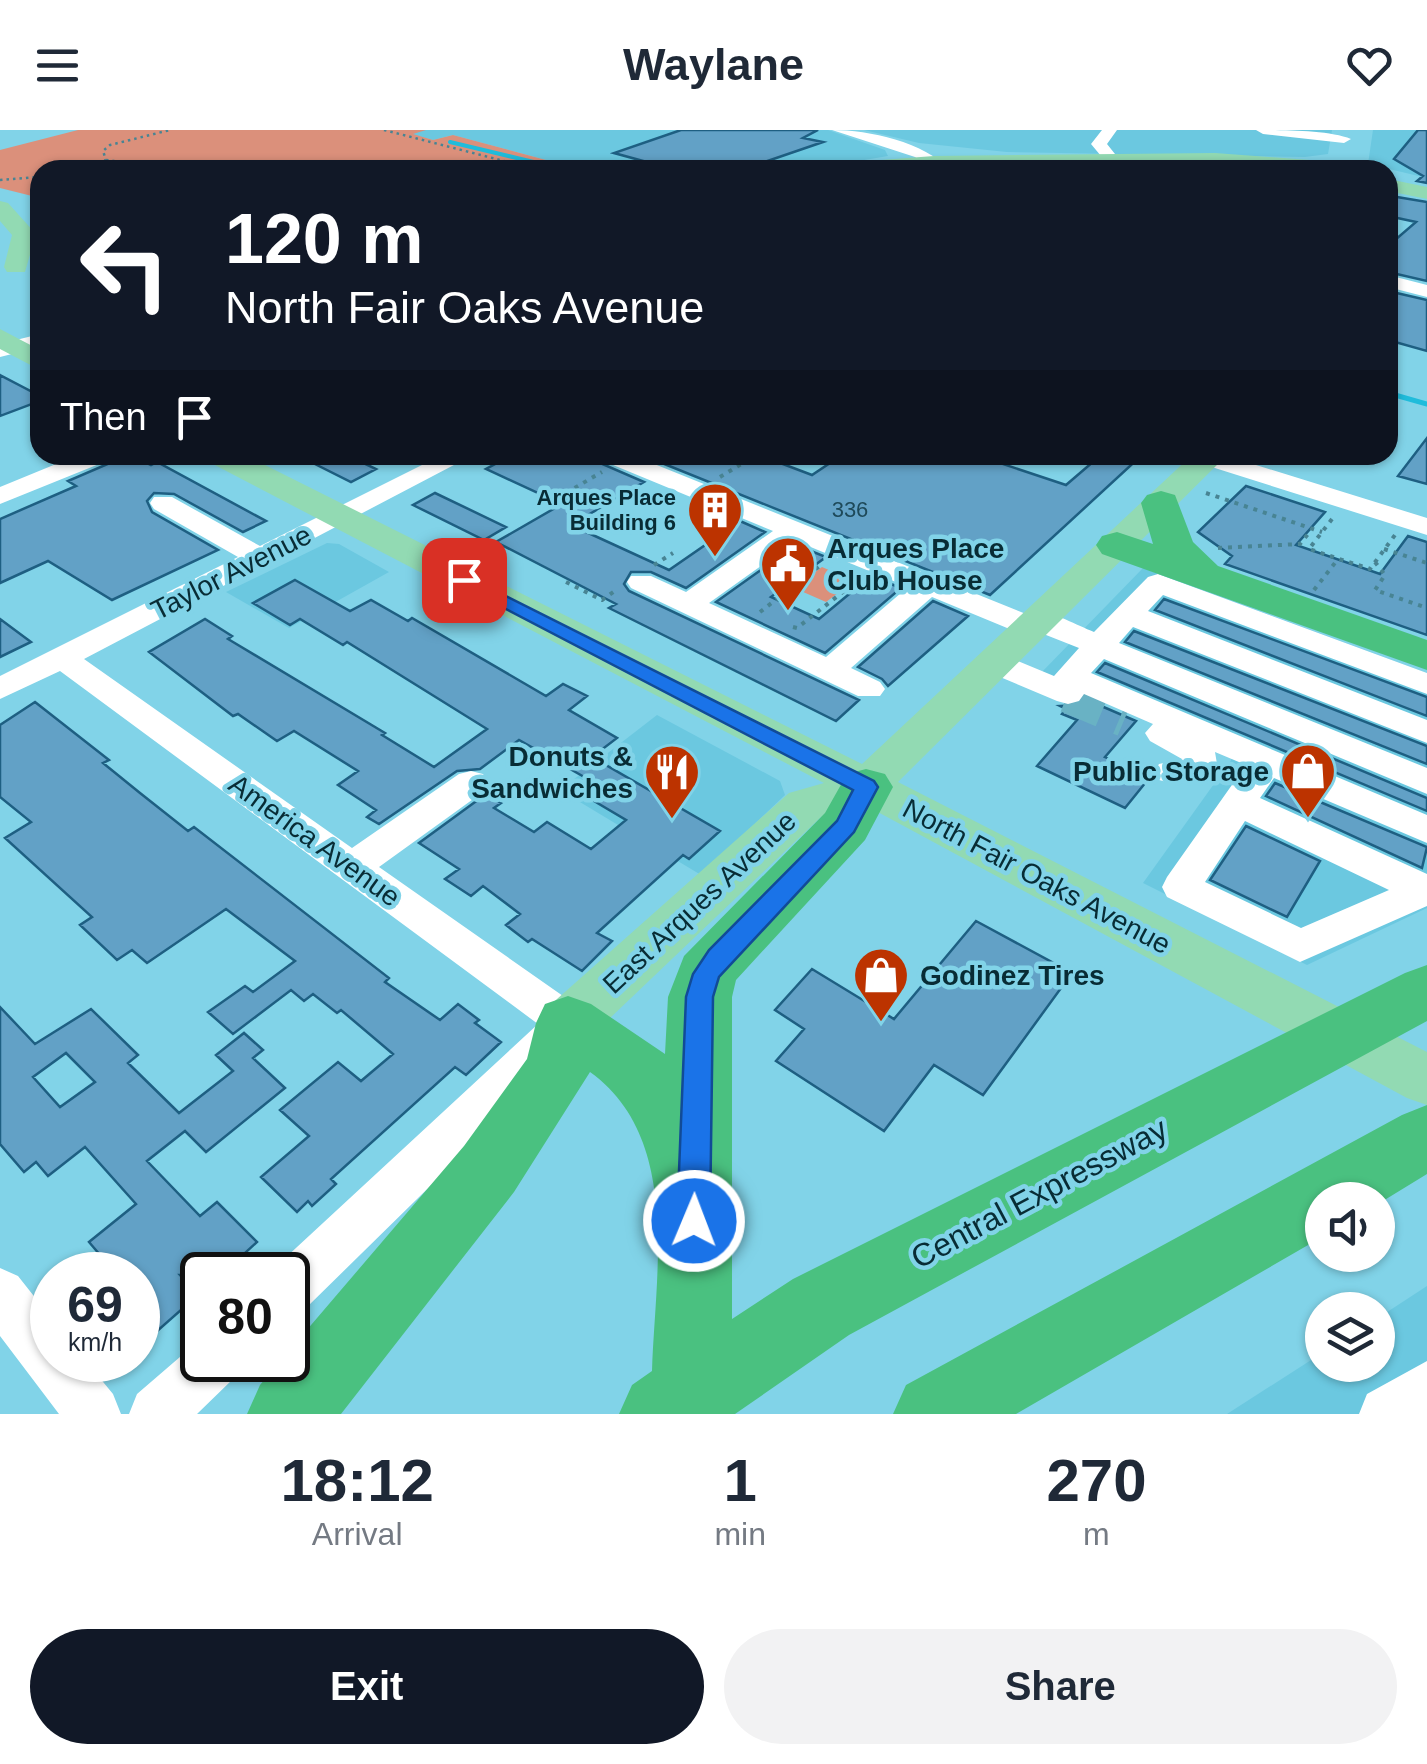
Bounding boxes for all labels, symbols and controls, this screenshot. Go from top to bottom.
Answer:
icon: menu [30,38,85,93]
icon: heart [1342,38,1397,93]
text: Waylane [623,39,804,90]
icon: left [60,200,190,330]
text: 120 m [225,200,423,278]
text: North Fair Oaks Avenue [225,282,704,333]
icon: arrive [167,390,222,445]
text: Then [60,396,147,438]
building icon: Arques Place Building 6 [685,480,745,559]
place label: Arques Place Building 6 [537,485,676,535]
house number: 336 [832,497,868,522]
street label: Taylor Avenue [146,519,316,626]
place label: Arques Place Club House [827,533,1004,596]
public building icon: Arques Place Club House [758,534,818,613]
pin [422,538,507,623]
icon: arrive [437,553,492,608]
place label: Donuts & Sandwiches [471,741,633,804]
shop icon: Public Storage [1278,741,1338,820]
restaurant icon: Donuts & Sandwiches [642,742,702,821]
place label: Public Storage [1073,756,1269,787]
street label: America Avenue [223,768,406,913]
street label: North Fair Oaks Avenue [898,793,1176,960]
street label: East Arques Avenue [597,805,802,1000]
shop icon: Godinez Tires [851,945,911,1024]
place label: Godinez Tires [920,960,1105,991]
street label: Central Expressway [905,1110,1173,1276]
position arrow [642,1169,746,1273]
map controls [1305,1182,1395,1382]
button: sound [1305,1182,1395,1272]
speed limit sign: 80 [180,1252,310,1382]
text: 69 [67,1277,123,1333]
button: layers [1305,1292,1395,1382]
text: km/h [68,1328,122,1356]
text: 18:12 [280,1447,434,1514]
text: 1 [723,1447,757,1514]
text: 270 [1046,1447,1147,1514]
text: Arrival [312,1516,403,1552]
text: min [714,1516,766,1552]
text: m [1083,1516,1110,1552]
button: Exit [30,1629,704,1744]
button: Share [724,1629,1397,1744]

